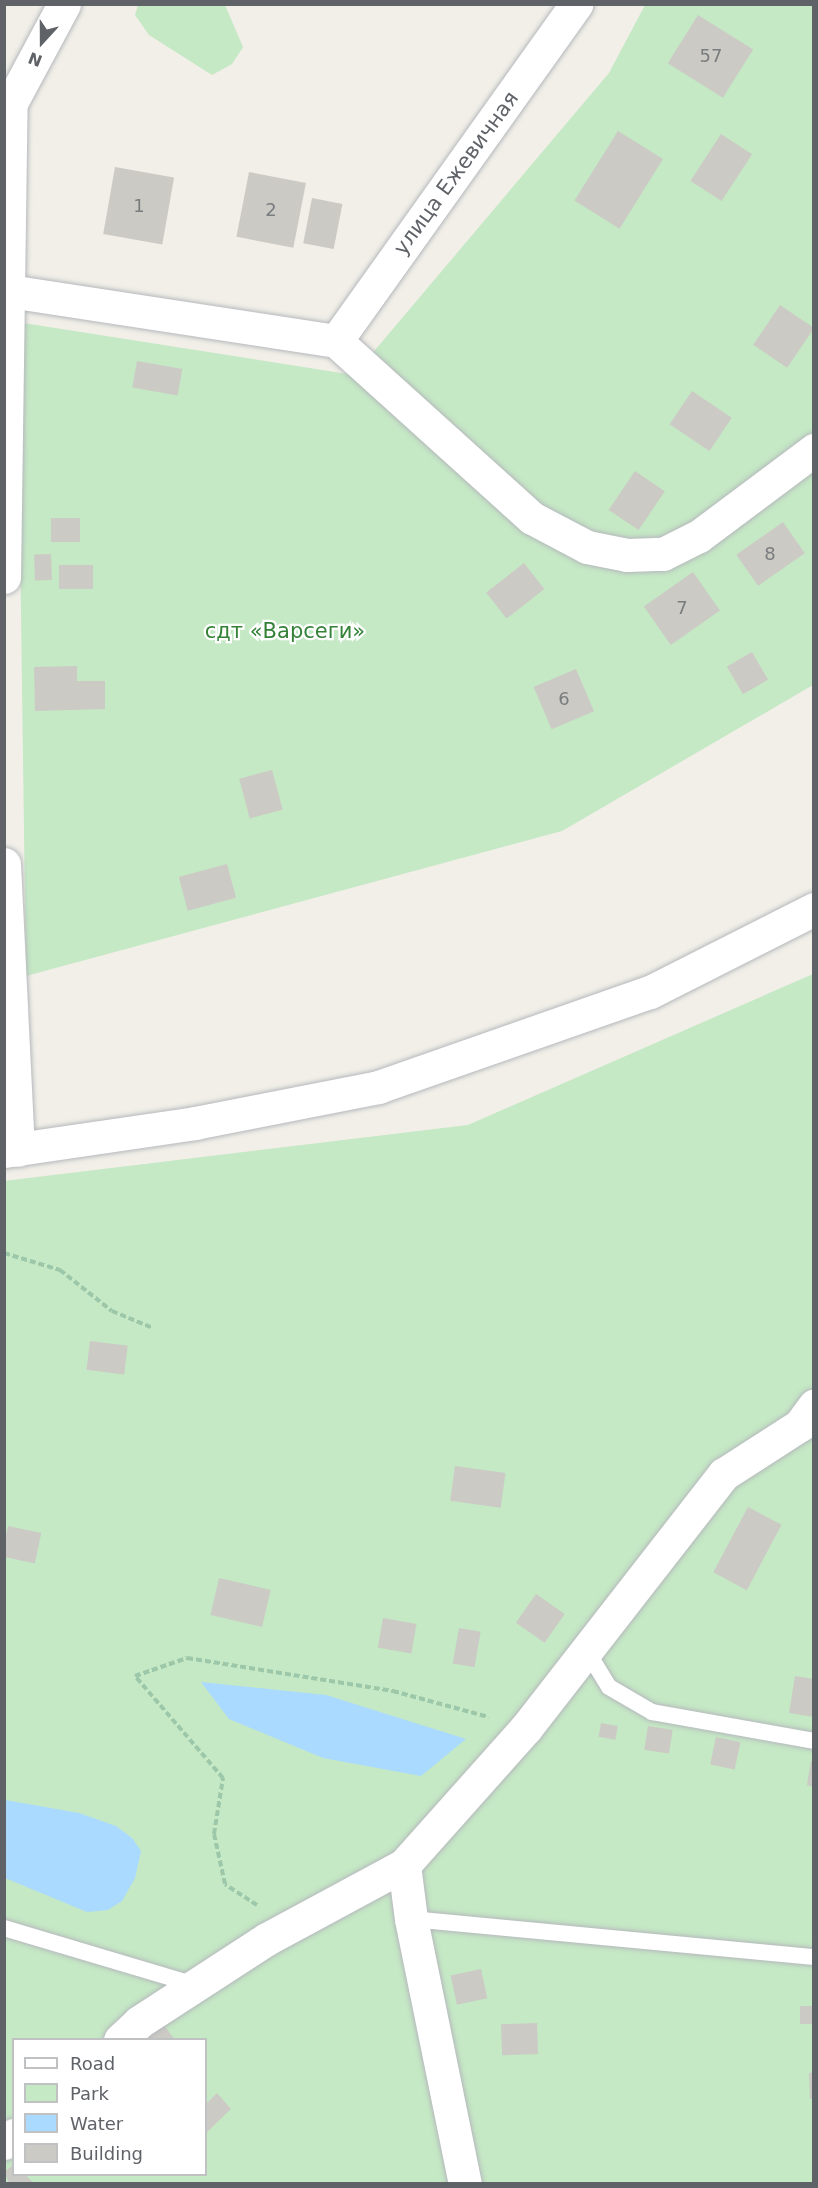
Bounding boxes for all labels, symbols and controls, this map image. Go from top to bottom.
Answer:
north arrow [12,12,72,72]
house number: 57 [700,45,722,67]
text: N [26,48,45,71]
street label: улица Ежевичная [388,86,524,260]
house number: 1 [133,195,145,217]
house number: 2 [265,199,277,221]
house number: 8 [764,543,776,565]
house number: 7 [676,597,688,619]
park label: сдт «Варсеги» [205,618,365,644]
house number: 6 [558,688,570,710]
legend [12,2038,207,2176]
text: Road [70,2053,115,2074]
text: Park [70,2083,109,2104]
text: Water [70,2113,123,2134]
text: Building [70,2143,143,2164]

